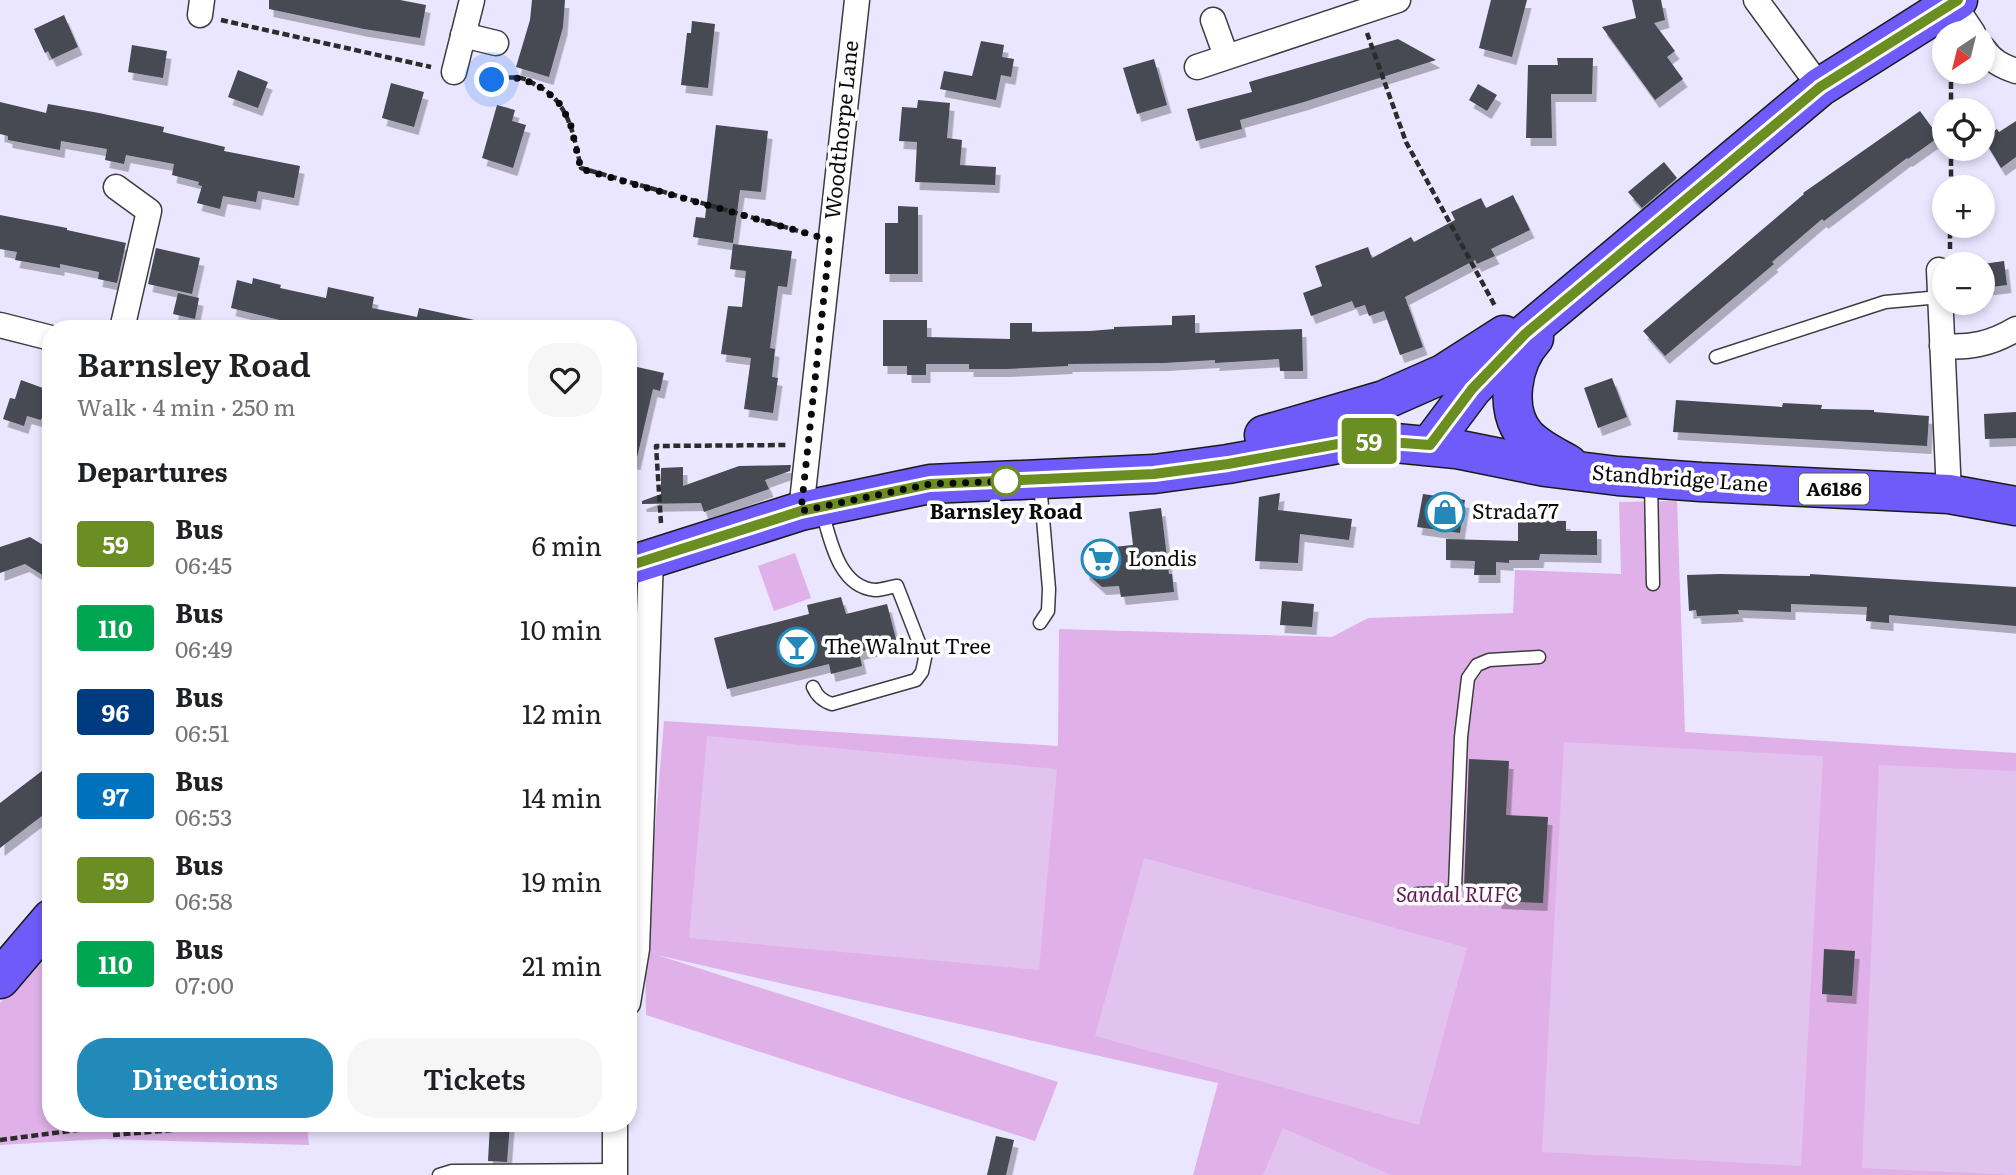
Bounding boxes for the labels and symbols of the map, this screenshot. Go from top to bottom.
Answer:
north arrow [1932,21,1995,84]
street label: Woodthorpe Lane [815,39,864,221]
your location [474,62,509,97]
line badge: 59 [1338,418,1400,464]
street label: Standbridge Lane [1591,455,1769,498]
marker: Barnsley Road [991,466,1021,496]
road number: A6186 [1799,474,1869,504]
shop icon: Strada77 [1424,491,1466,533]
place label: Barnsley Road [930,494,1083,525]
place label: Strada77 [1472,494,1559,525]
supermarket icon: Londis [1080,538,1122,580]
place label: Londis [1128,541,1197,572]
bar icon: The Walnut Tree [776,626,818,668]
place label: The Walnut Tree [824,629,991,660]
park label: Sandal RUFC [1396,877,1518,908]

